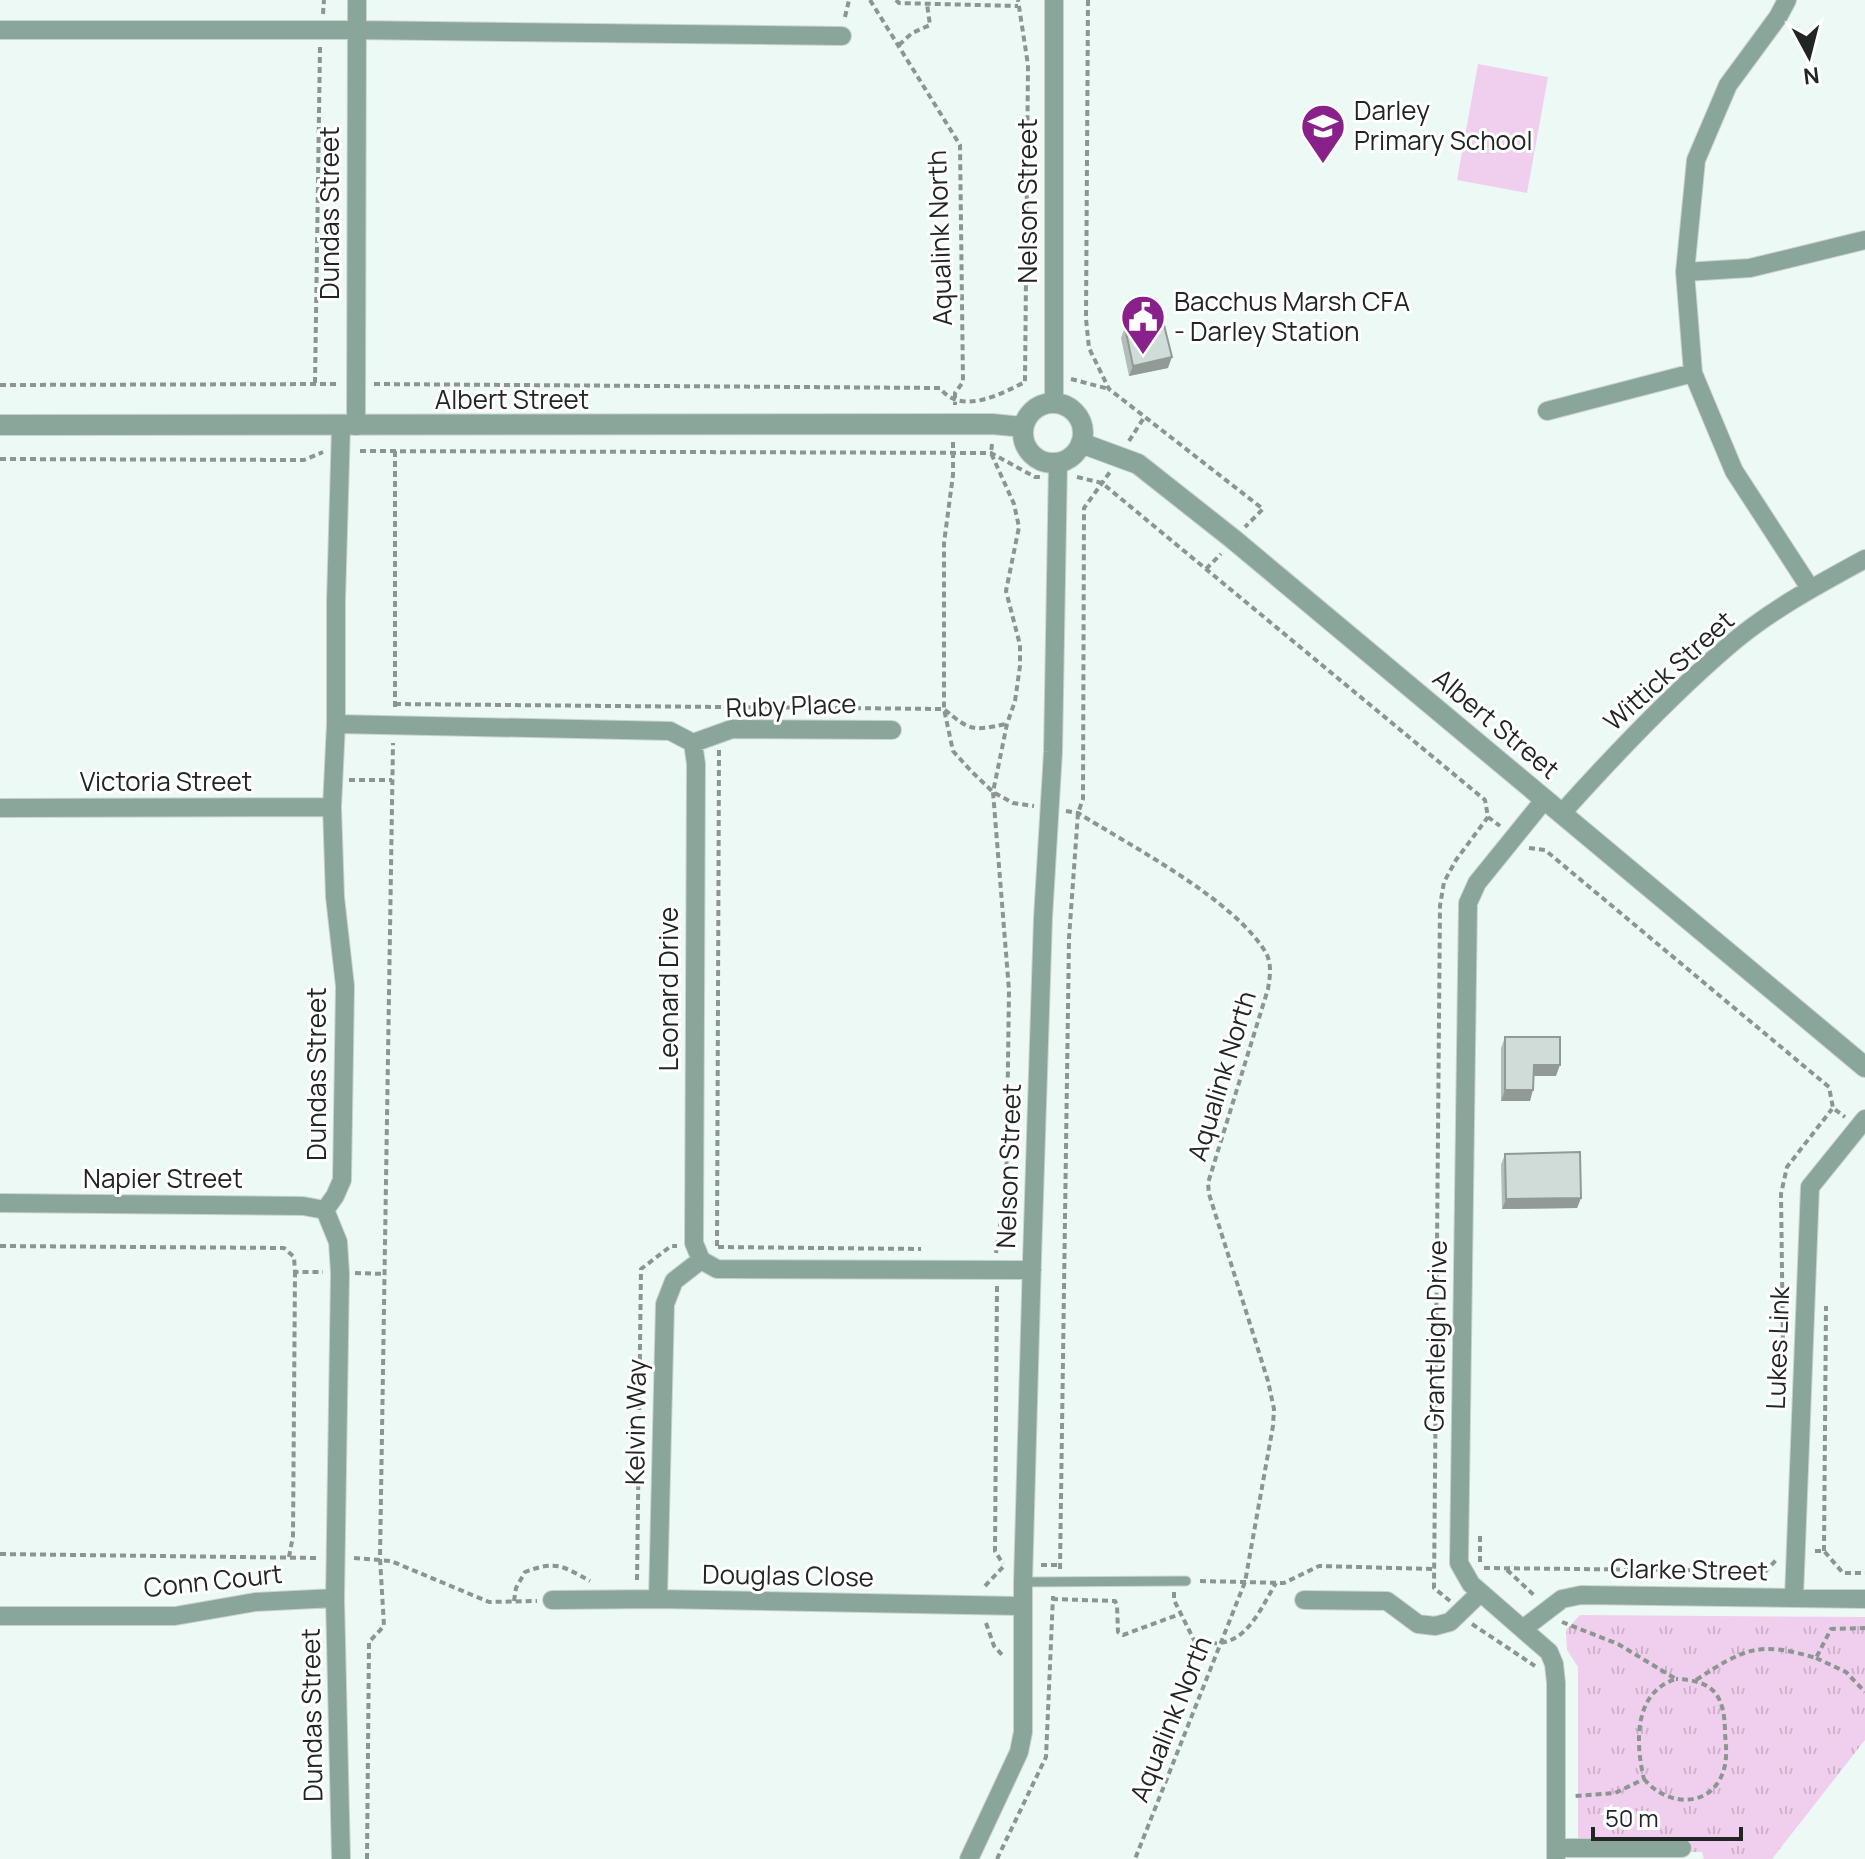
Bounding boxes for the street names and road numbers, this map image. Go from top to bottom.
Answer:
street label: Nelson Street [1009,118,1045,284]
street label: Dundas Street [311,126,347,300]
street label: Aqualink North [918,150,960,327]
street label: Albert Street [435,381,589,417]
street label: Wittick Street [1595,602,1741,739]
street label: Albert Street [1426,660,1567,787]
street label: Ruby Place [725,685,857,725]
street label: Victoria Street [80,763,252,799]
street label: Leonard Drive [650,907,686,1071]
street label: Aqualink North [1178,986,1264,1165]
street label: Dundas Street [298,987,334,1161]
street label: Nelson Street [987,1083,1029,1249]
street label: Napier Street [83,1160,243,1196]
street label: Grantleigh Drive [1415,1240,1455,1432]
street label: Lukes Link [1757,1285,1797,1410]
street label: Kelvin Way [616,1358,654,1485]
street label: Clarke Street [1610,1550,1768,1588]
street label: Conn Court [142,1555,284,1605]
street label: Douglas Close [702,1556,874,1594]
street label: Dundas Street [291,1628,331,1802]
street label: Aqualink North [1120,1630,1220,1807]

